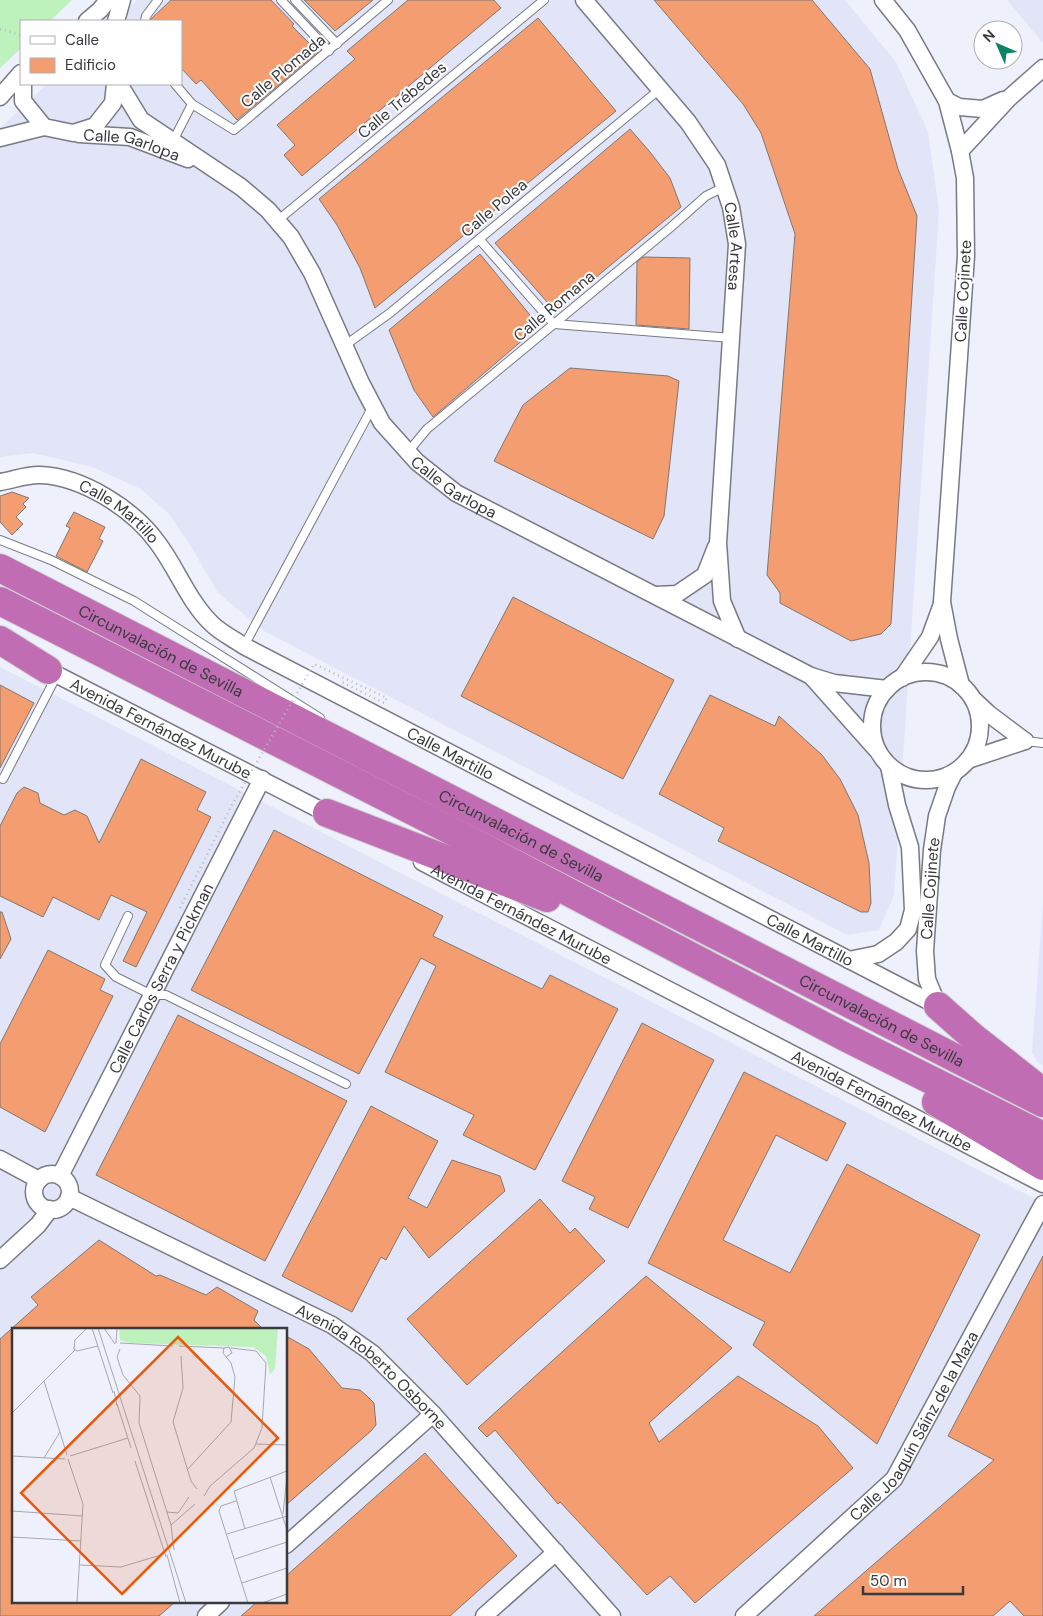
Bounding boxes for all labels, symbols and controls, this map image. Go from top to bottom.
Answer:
legend [20,20,182,85]
north arrow [973,20,1023,70]
text: N [979,26,999,46]
street label: Calle Plomada [236,29,330,113]
text: Calle [65,30,99,50]
text: Edificio [65,55,116,75]
street label: Calle Trébedes [353,57,451,143]
street label: Calle Garlopa [83,124,183,165]
street label: Calle Polea [456,174,532,242]
street label: Calle Artesa [720,200,748,291]
street label: Calle Cojinete [950,239,976,343]
street label: Calle Romana [509,266,599,346]
street label: Calle Garlopa [407,451,501,523]
street label: Calle Martillo [76,474,164,547]
street label: Circunvalación de Sevilla [75,600,247,702]
street label: Avenida Fernández Murube [67,673,255,783]
street label: Calle Martillo [403,722,498,785]
street label: Circunvalación de Sevilla [435,784,608,887]
street label: Calle Cojinete [915,836,944,940]
street label: Avenida Fernández Murube [427,858,615,969]
street label: Calle Carlos Serra y Pickman [103,879,218,1077]
street label: Calle Martillo [763,908,857,971]
street label: Circunvalación de Sevilla [796,969,968,1071]
street label: Avenida Fernández Murube [788,1045,976,1156]
street label: Avenida Roberto Osborne [293,1299,452,1433]
street label: Calle Joaquín Sáinz de la Maza [845,1327,983,1525]
inset map [12,1328,288,1604]
scale bar [863,1564,963,1596]
text: 50 m [870,1571,907,1591]

